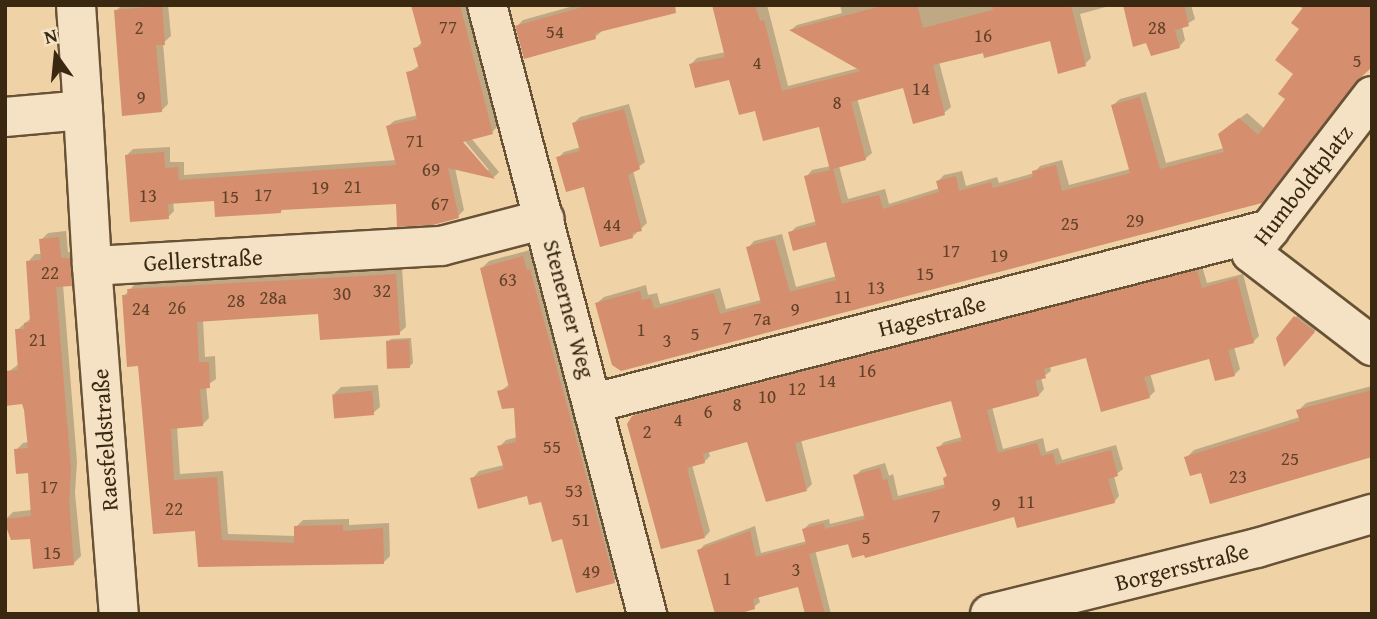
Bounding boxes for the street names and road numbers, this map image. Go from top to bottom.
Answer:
street label: Humboldtplatz [1248,119,1358,251]
street label: Stenerner Weg [537,237,601,381]
street label: Gellerstraße [143,243,263,277]
street label: Hagestraße [875,289,989,343]
street label: Raesfeldstraße [86,368,124,512]
street label: Borgersstraße [1112,537,1252,597]

